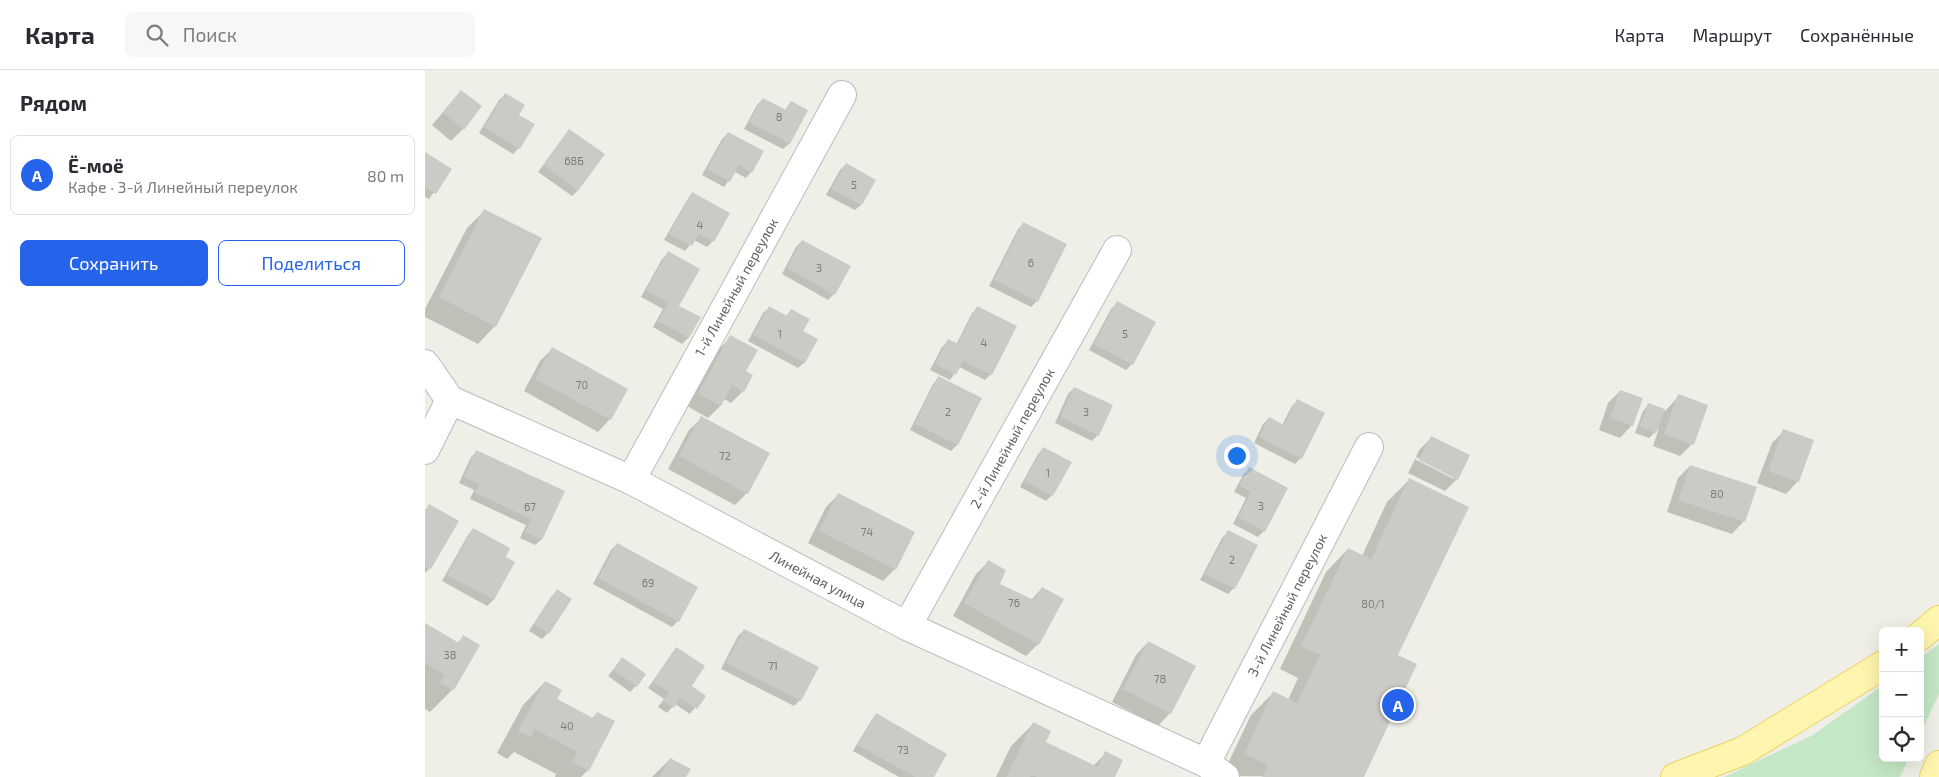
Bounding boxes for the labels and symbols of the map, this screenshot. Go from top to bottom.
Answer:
house number: 8 [776,110,782,123]
house number: 68Б [564,154,584,167]
house number: 5 [851,178,857,191]
street label: 1-й Линейный переулок [691,215,781,359]
house number: 4 [697,218,704,231]
house number: 6 [1028,256,1034,269]
house number: 3 [816,261,822,274]
house number: 1 [778,326,782,340]
house number: 5 [1122,327,1128,340]
house number: 4 [981,336,988,349]
street label: 2-й Линейный переулок [966,364,1058,511]
house number: 70 [576,378,588,391]
house number: 2 [945,405,951,418]
house number: 3 [1083,405,1089,418]
your location [1224,443,1250,469]
house number: 72 [719,449,731,462]
house number: 1 [1046,466,1050,479]
house number: 80 [1710,487,1724,500]
house number: 3 [1258,499,1264,512]
house number: 67 [524,500,536,513]
house number: 74 [861,525,873,538]
street label: 3-й Линейный переулок [1244,530,1331,679]
street label: Линейная улица [767,546,869,612]
house number: 2 [1229,553,1235,566]
house number: 69 [642,576,654,589]
house number: 76 [1008,596,1020,609]
house number: 80/1 [1361,597,1385,610]
house number: 38 [444,648,456,661]
house number: 71 [768,659,778,672]
house number: 78 [1154,672,1166,685]
pin: A [1382,686,1414,724]
house number: 40 [560,719,574,732]
house number: 73 [897,743,909,756]

